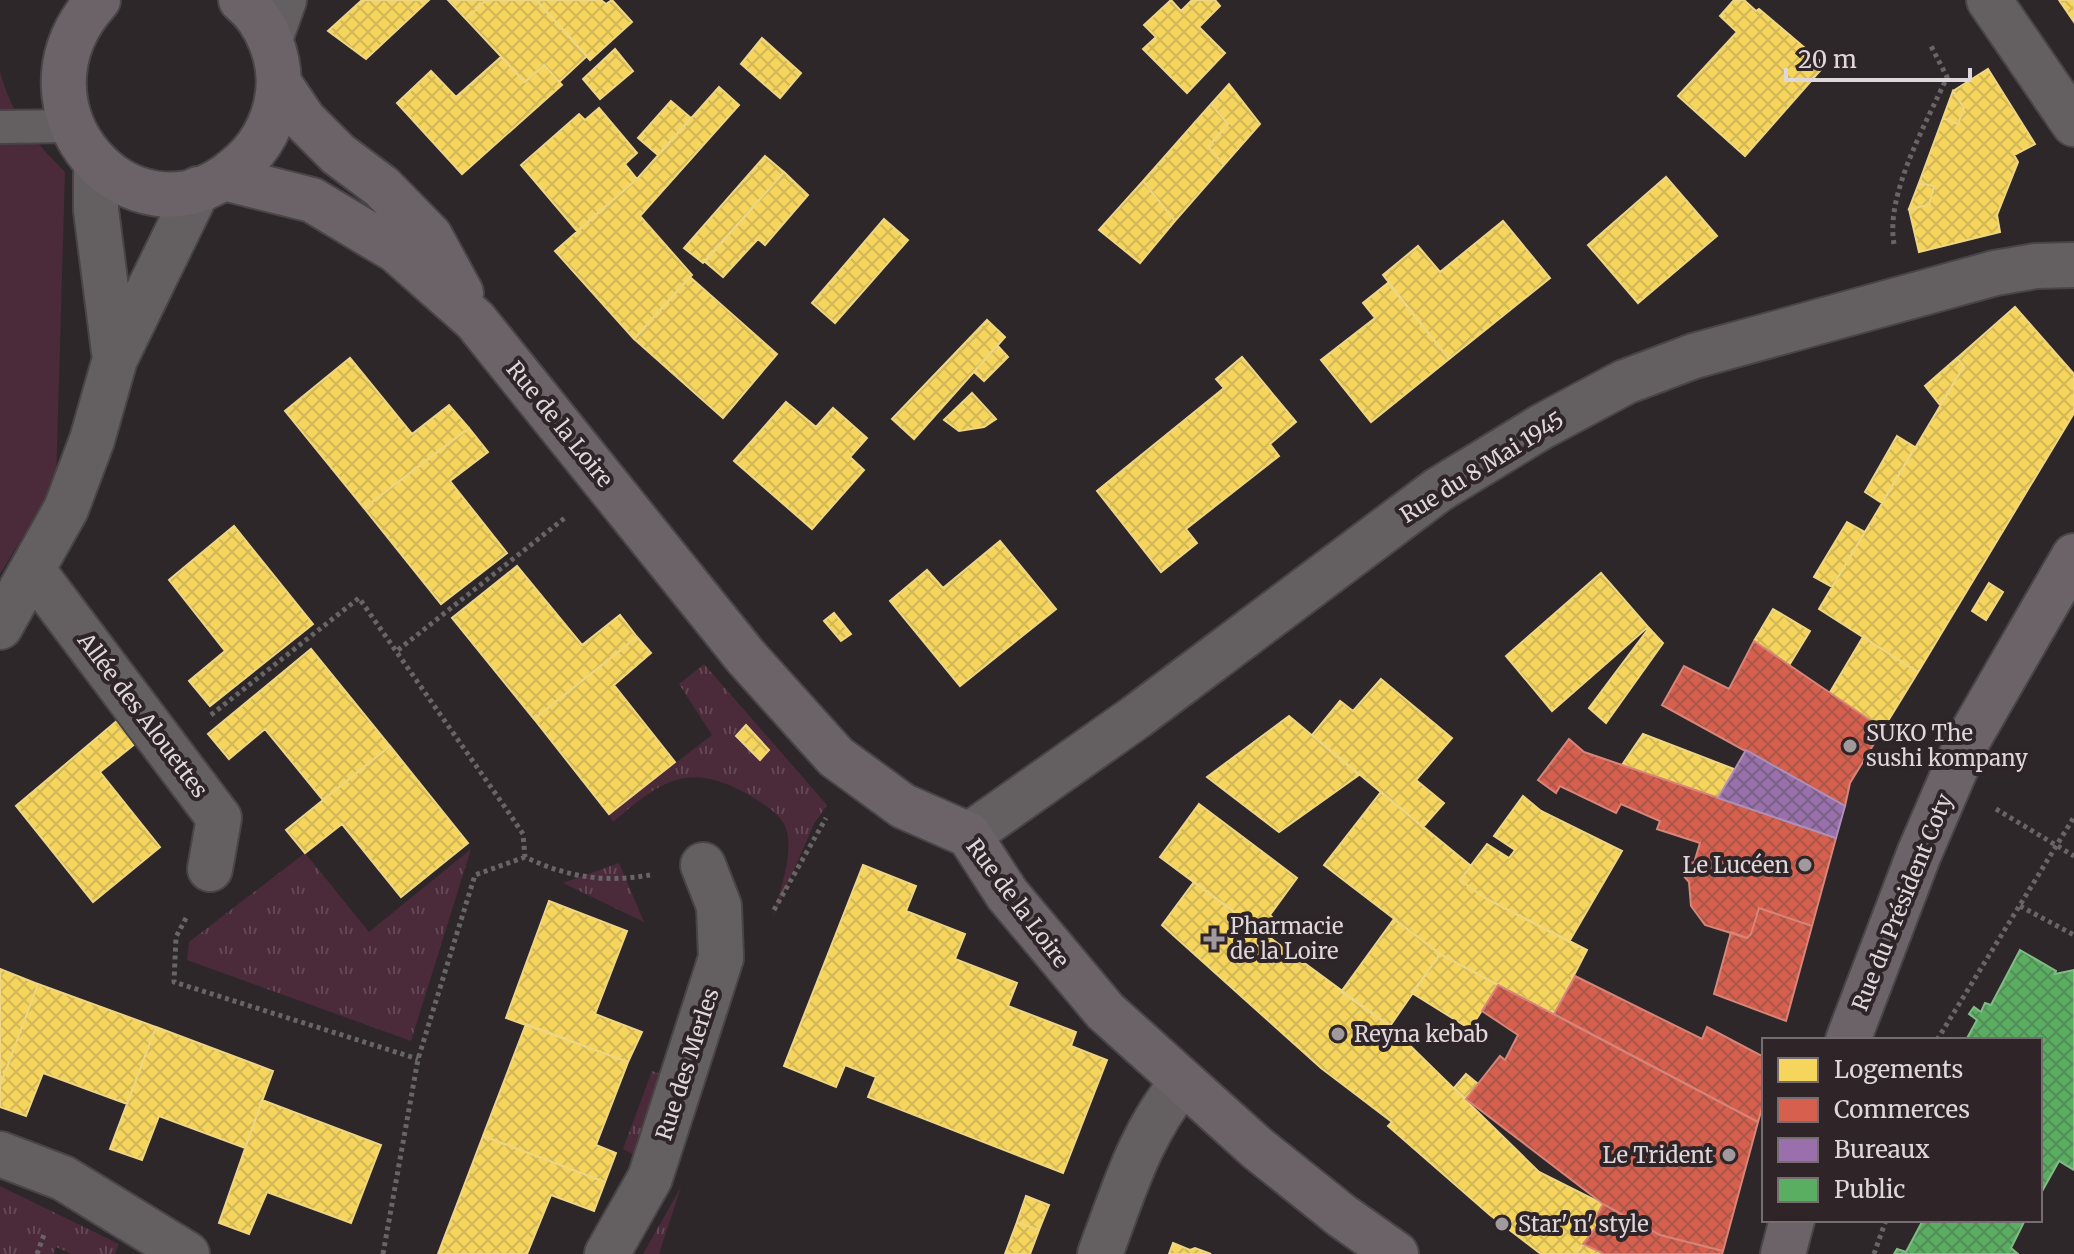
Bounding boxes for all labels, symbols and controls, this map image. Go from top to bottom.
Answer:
scale bar [1786,32,1970,82]
text: 20 m [1798,44,1857,75]
street label: Rue de la Loire [501,355,619,493]
street label: Rue du 8 Mai 1945 [1395,405,1569,529]
street label: Allée des Alouettes [71,626,214,803]
place label: SUKO The sushi kompany [1866,719,2028,772]
marker: SUKO The sushi kompany [1841,737,1859,755]
street label: Rue du Président Coty [1846,789,1958,1015]
street label: Rue de la Loire [960,833,1076,973]
place label: Le Lucéen [1682,851,1789,879]
marker: Le Lucéen [1796,856,1814,874]
place label: Pharmacie de la Loire [1230,912,1343,965]
marker: Pharmacie de la Loire [1205,930,1223,948]
street label: Rue des Merles [649,984,725,1144]
place label: Reyna kebab [1354,1020,1488,1048]
marker: Reyna kebab [1329,1025,1347,1043]
legend [1762,1038,2042,1222]
text: Logements [1834,1054,1963,1085]
text: Commerces [1834,1094,1970,1125]
text: Bureaux [1834,1134,1930,1165]
place label: Le Trident [1603,1141,1713,1169]
marker: Le Trident [1720,1146,1738,1164]
text: Public [1834,1174,1905,1205]
place label: Star' n' style [1518,1210,1649,1238]
marker: Star' n' style [1493,1215,1511,1233]

